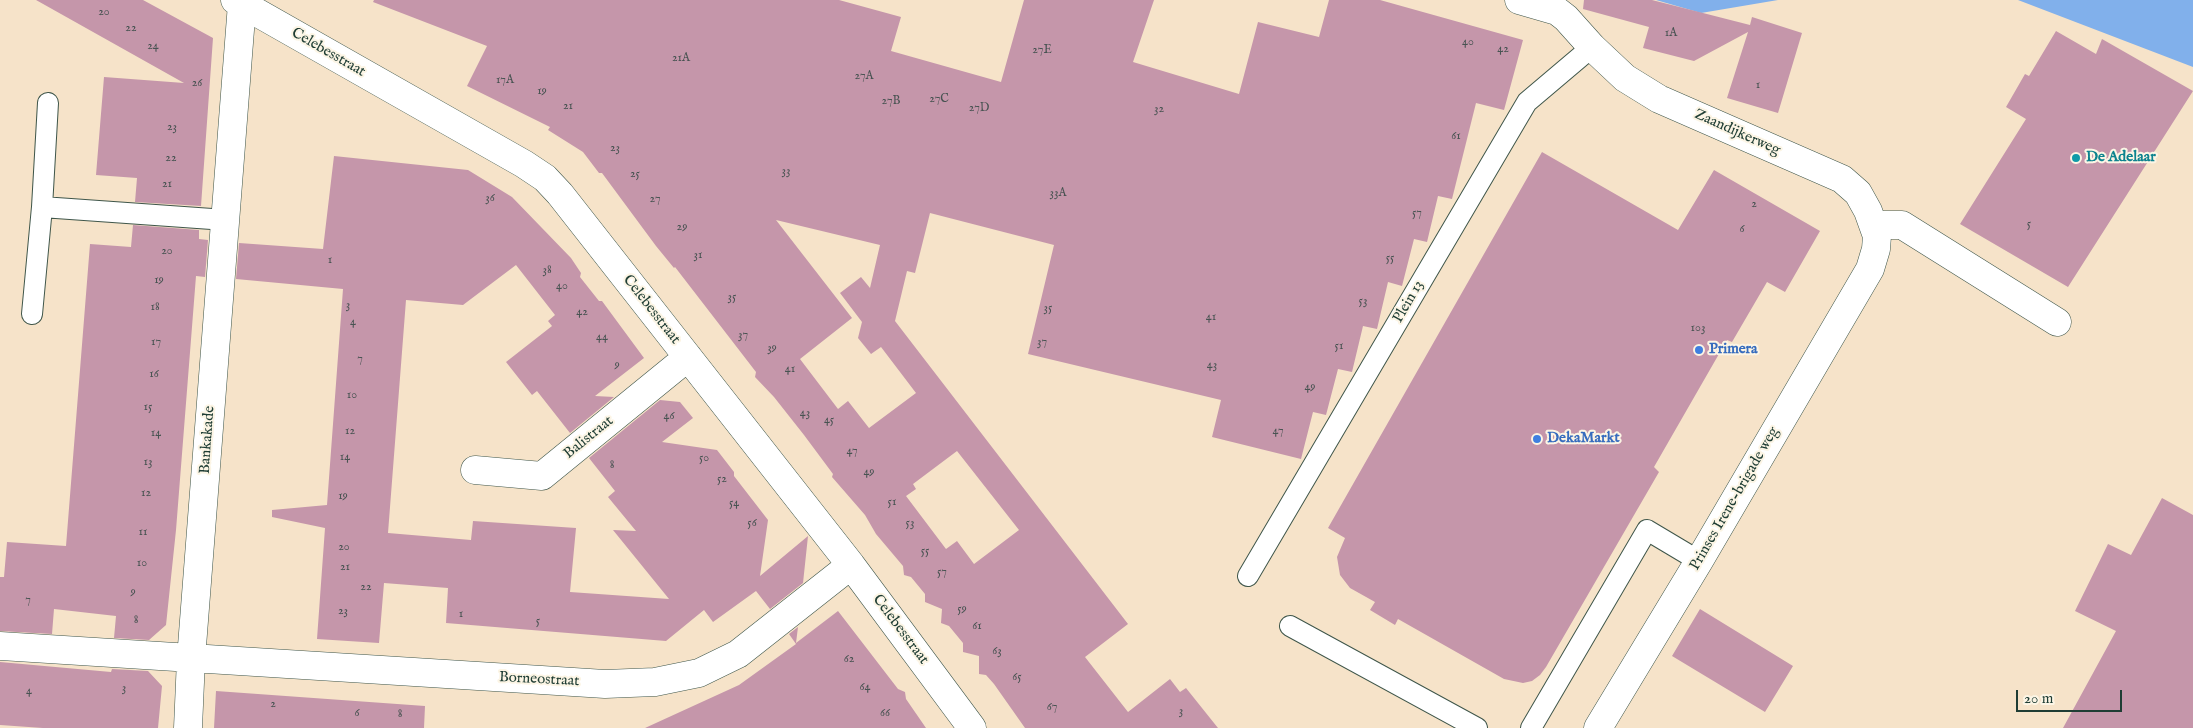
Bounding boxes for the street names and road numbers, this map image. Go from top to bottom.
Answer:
street label: Celebesstraat [288,25,368,81]
street label: Zaandijkerweg [1691,106,1783,160]
street label: Celebesstraat [618,272,684,348]
street label: Plein 13 [1390,278,1428,326]
street label: Bankakade [197,405,219,475]
street label: Balistraat [561,413,617,463]
street label: Prinses Irene-brigade weg [1687,424,1783,574]
street label: Celebesstraat [868,592,932,668]
street label: Borneostraat [498,669,580,691]

